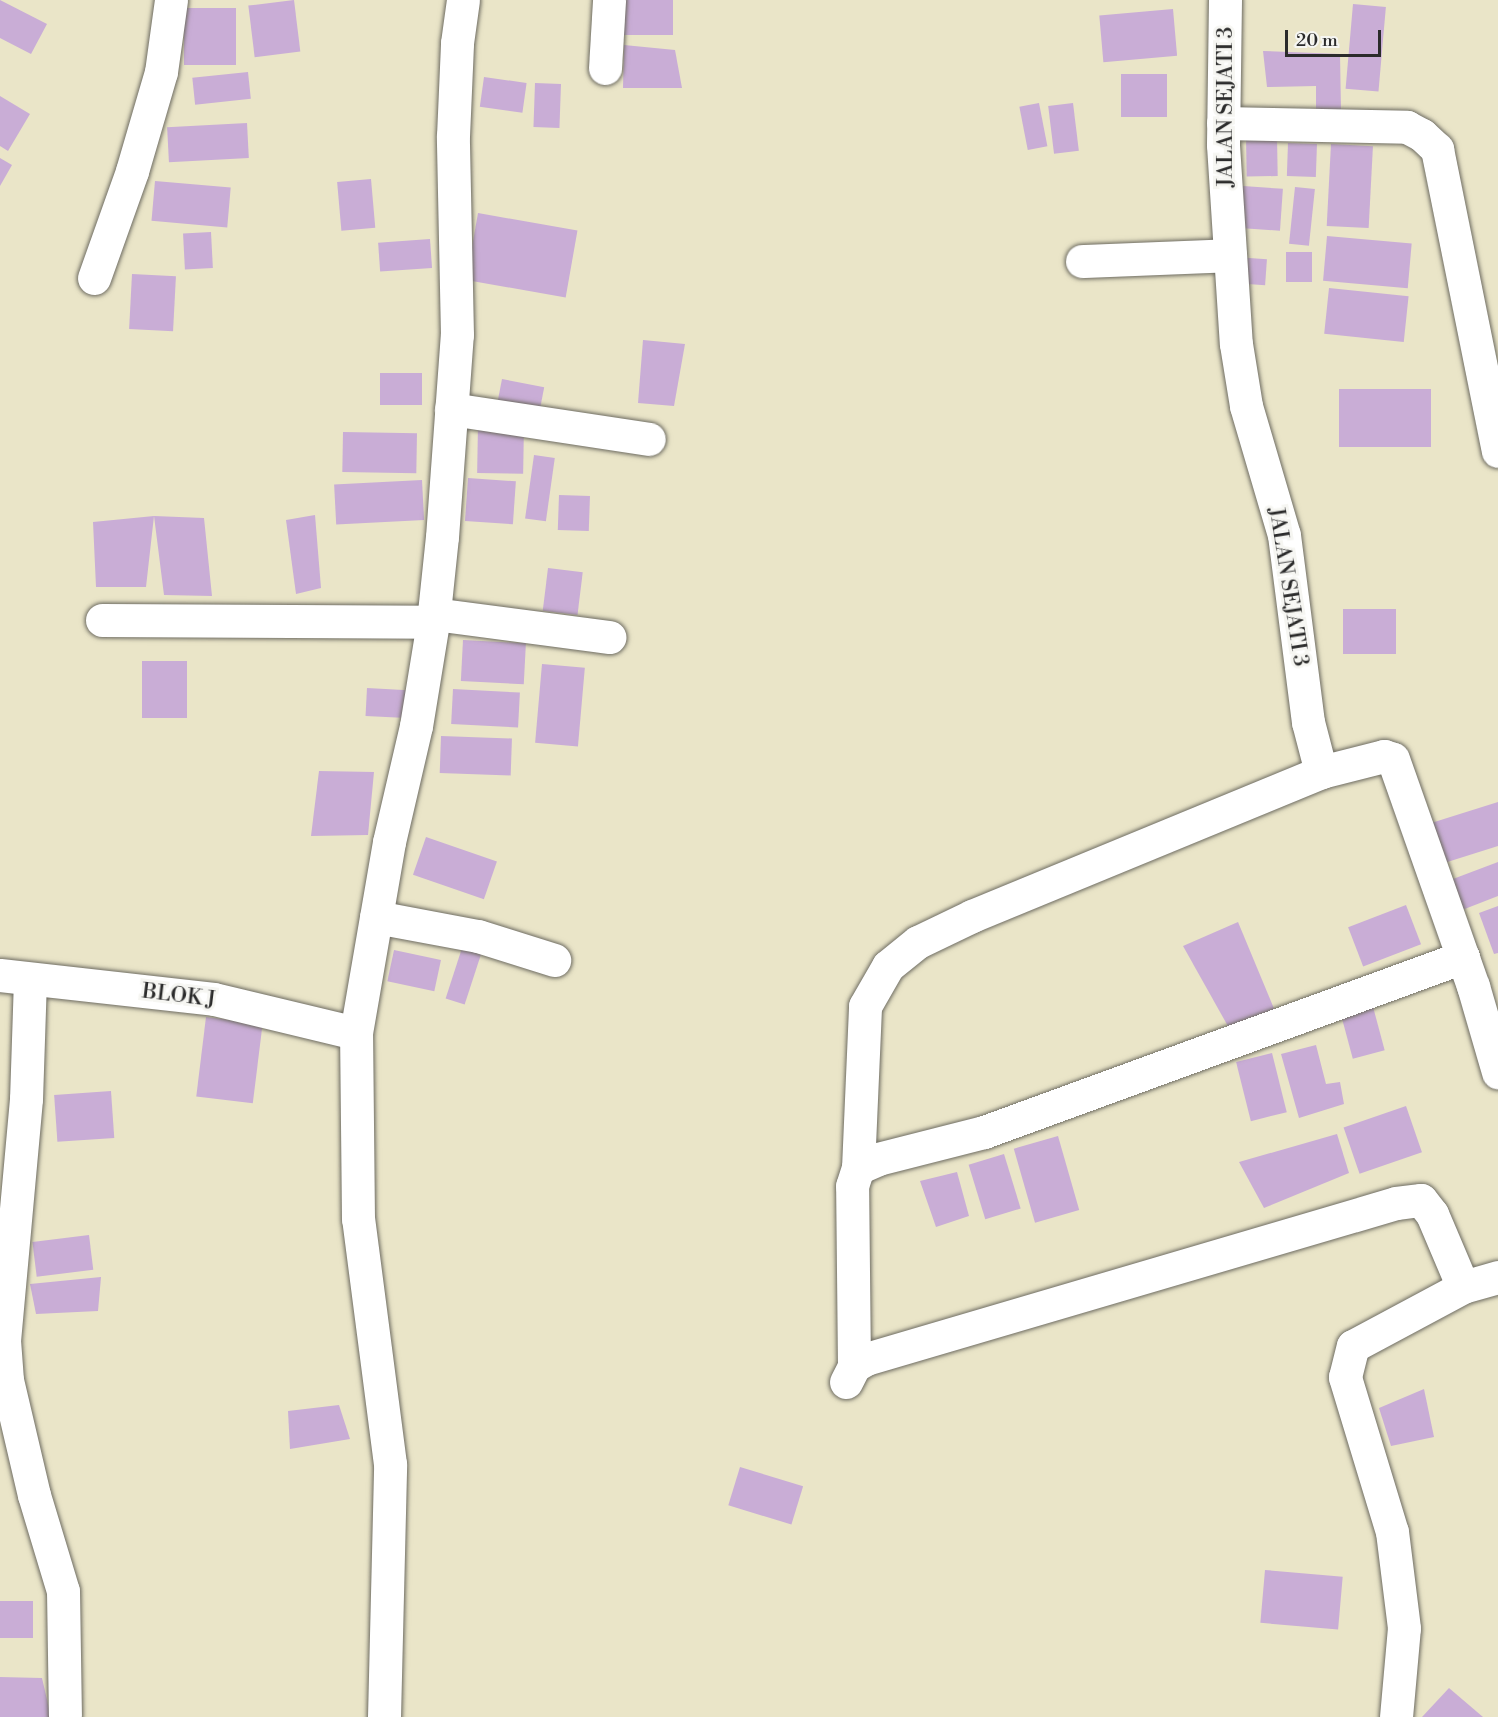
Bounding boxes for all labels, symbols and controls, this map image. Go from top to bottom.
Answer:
scale bar [1288,18,1384,56]
street label: JALAN SEJATI 3 [1213,27,1239,187]
text: 20 m [1296,29,1338,52]
street label: JALAN SEJATI 3 [1263,506,1313,668]
street label: BLOK J [141,979,217,1013]

